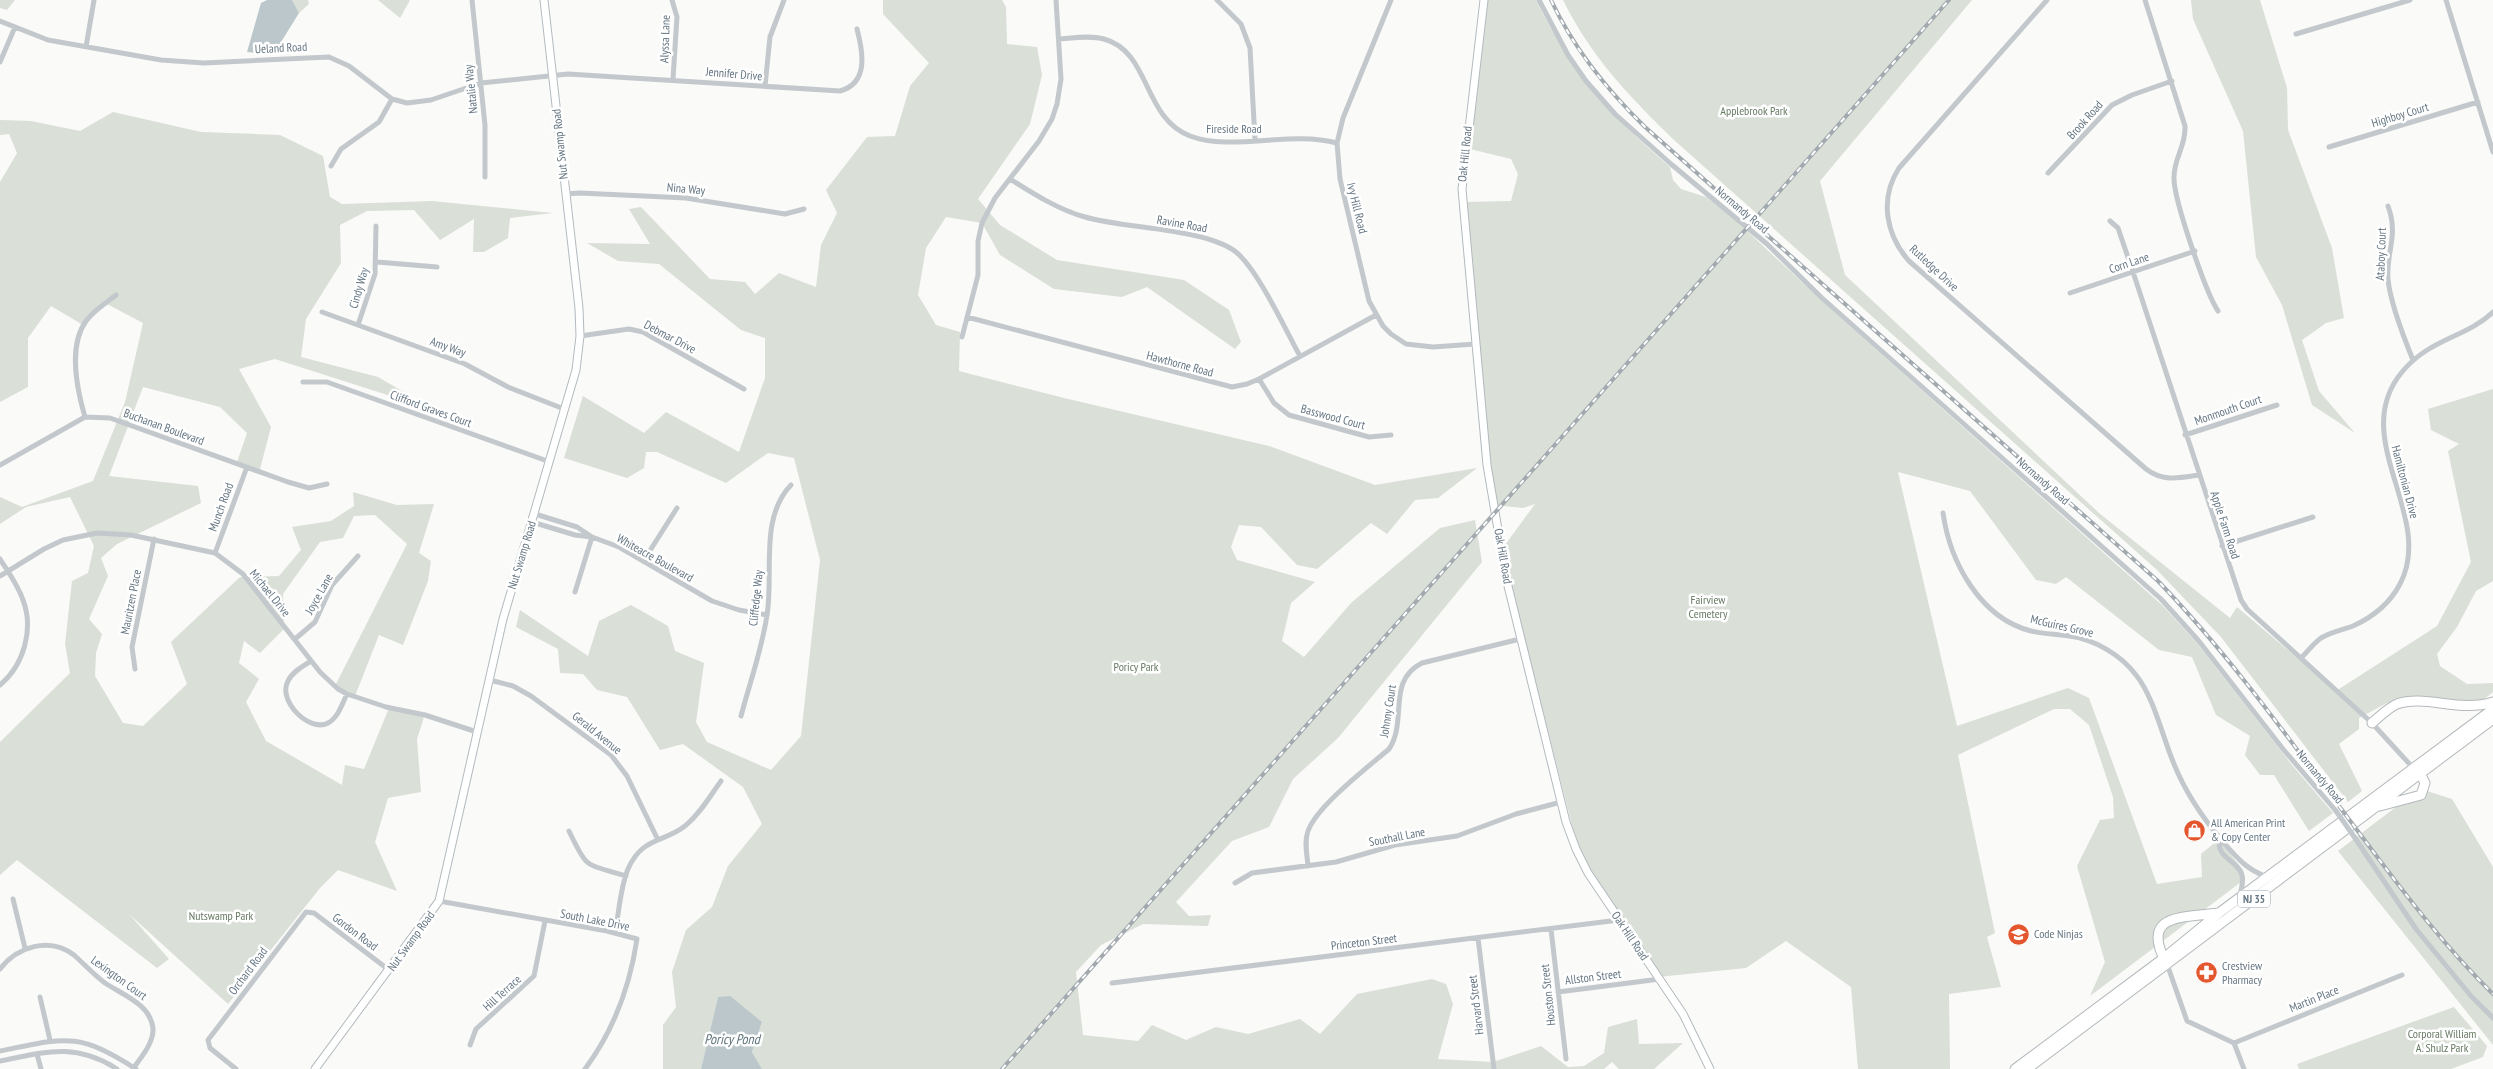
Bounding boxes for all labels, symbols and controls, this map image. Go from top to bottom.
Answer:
street label: Alyssa Lane [656,15,673,63]
street label: Ueland Road [254,39,307,56]
street label: Natalie Way [460,63,481,114]
street label: Jennifer Drive [704,63,763,83]
street label: Brook Road [2063,97,2106,142]
street label: Highboy Court [2369,99,2431,130]
park label: Applebrook Park [1720,103,1788,118]
street label: Nut Swamp Road [548,108,571,180]
street label: Fireside Road [1206,121,1262,136]
street label: Oak Hill Road [1454,125,1475,183]
street label: Nina Way [666,179,706,198]
street label: Ivy Hill Road [1344,181,1371,235]
street label: Normandy Road [1713,183,1772,236]
street label: Ravine Road [1156,212,1209,235]
street label: Ataboy Court [2372,227,2389,281]
street label: Rutledge Drive [1907,241,1962,294]
street label: Corn Lane [2107,249,2151,276]
street label: Cindy Way [346,265,372,310]
street label: Debmar Drive [642,317,699,357]
street label: Amy Way [428,333,469,360]
street label: Hawthorne Road [1145,347,1215,380]
street label: Clifford Graves Court [388,387,475,430]
street label: Monmouth Court [2192,391,2264,428]
street label: Basswood Court [1299,401,1368,432]
street label: Buchanan Boulevard [122,405,206,448]
street label: Hamiltonian Drive [2389,444,2422,520]
street label: Normandy Road [2014,454,2073,508]
street label: Munch Road [205,480,236,533]
street label: Apple Farm Road [2207,489,2243,561]
street label: Nut Swamp Road [504,519,539,591]
street label: Oak Hill Road [1491,527,1516,585]
street label: Whiteacre Boulevard [614,530,696,585]
street label: Michael Drive [247,566,294,619]
street label: Mauritzen Place [117,568,144,636]
street label: Cliffedge Way [745,569,766,627]
street label: Joyce Lane [301,571,336,617]
park label: Fairview Cemetery [1689,592,1728,621]
street label: McGuires Grove [2029,611,2095,640]
park label: Poricy Park [1114,659,1159,674]
street label: Johnny Court [1376,683,1399,739]
street label: Gerald Avenue [569,708,625,757]
street label: Normandy Road [2294,747,2347,806]
place label: All American Print & Copy Center [2211,815,2286,844]
shop icon: All American Print & Copy Center [2183,818,2207,842]
street label: Southall Lane [1368,824,1426,849]
road number: NJ 35 [2238,891,2270,908]
street label: South Lake Drive [559,905,631,934]
park label: Nutswamp Park [189,908,253,923]
street label: Nut Swamp Road [384,908,437,974]
street label: Oak Hill Road [1609,908,1652,963]
street label: Gordon Road [330,910,381,954]
school or university icon: Code Ninjas [2006,922,2030,946]
place label: Code Ninjas [2034,926,2083,941]
street label: Princeton Street [1330,930,1398,953]
street label: Orchard Road [225,944,270,997]
street label: Lexington Court [88,952,151,1003]
place label: Crestview Pharmacy [2222,958,2263,987]
pharmacy icon: Crestview Pharmacy [2194,961,2218,985]
street label: Houston Street [1537,963,1558,1027]
street label: Allston Street [1564,966,1623,987]
street label: Hill Terrace [479,972,524,1014]
street label: Harvard Street [1464,974,1487,1036]
street label: Martin Place [2287,982,2341,1015]
park label: Corporal William A. Shulz Park [2408,1026,2477,1055]
water label: Poricy Pond [704,1030,762,1048]

